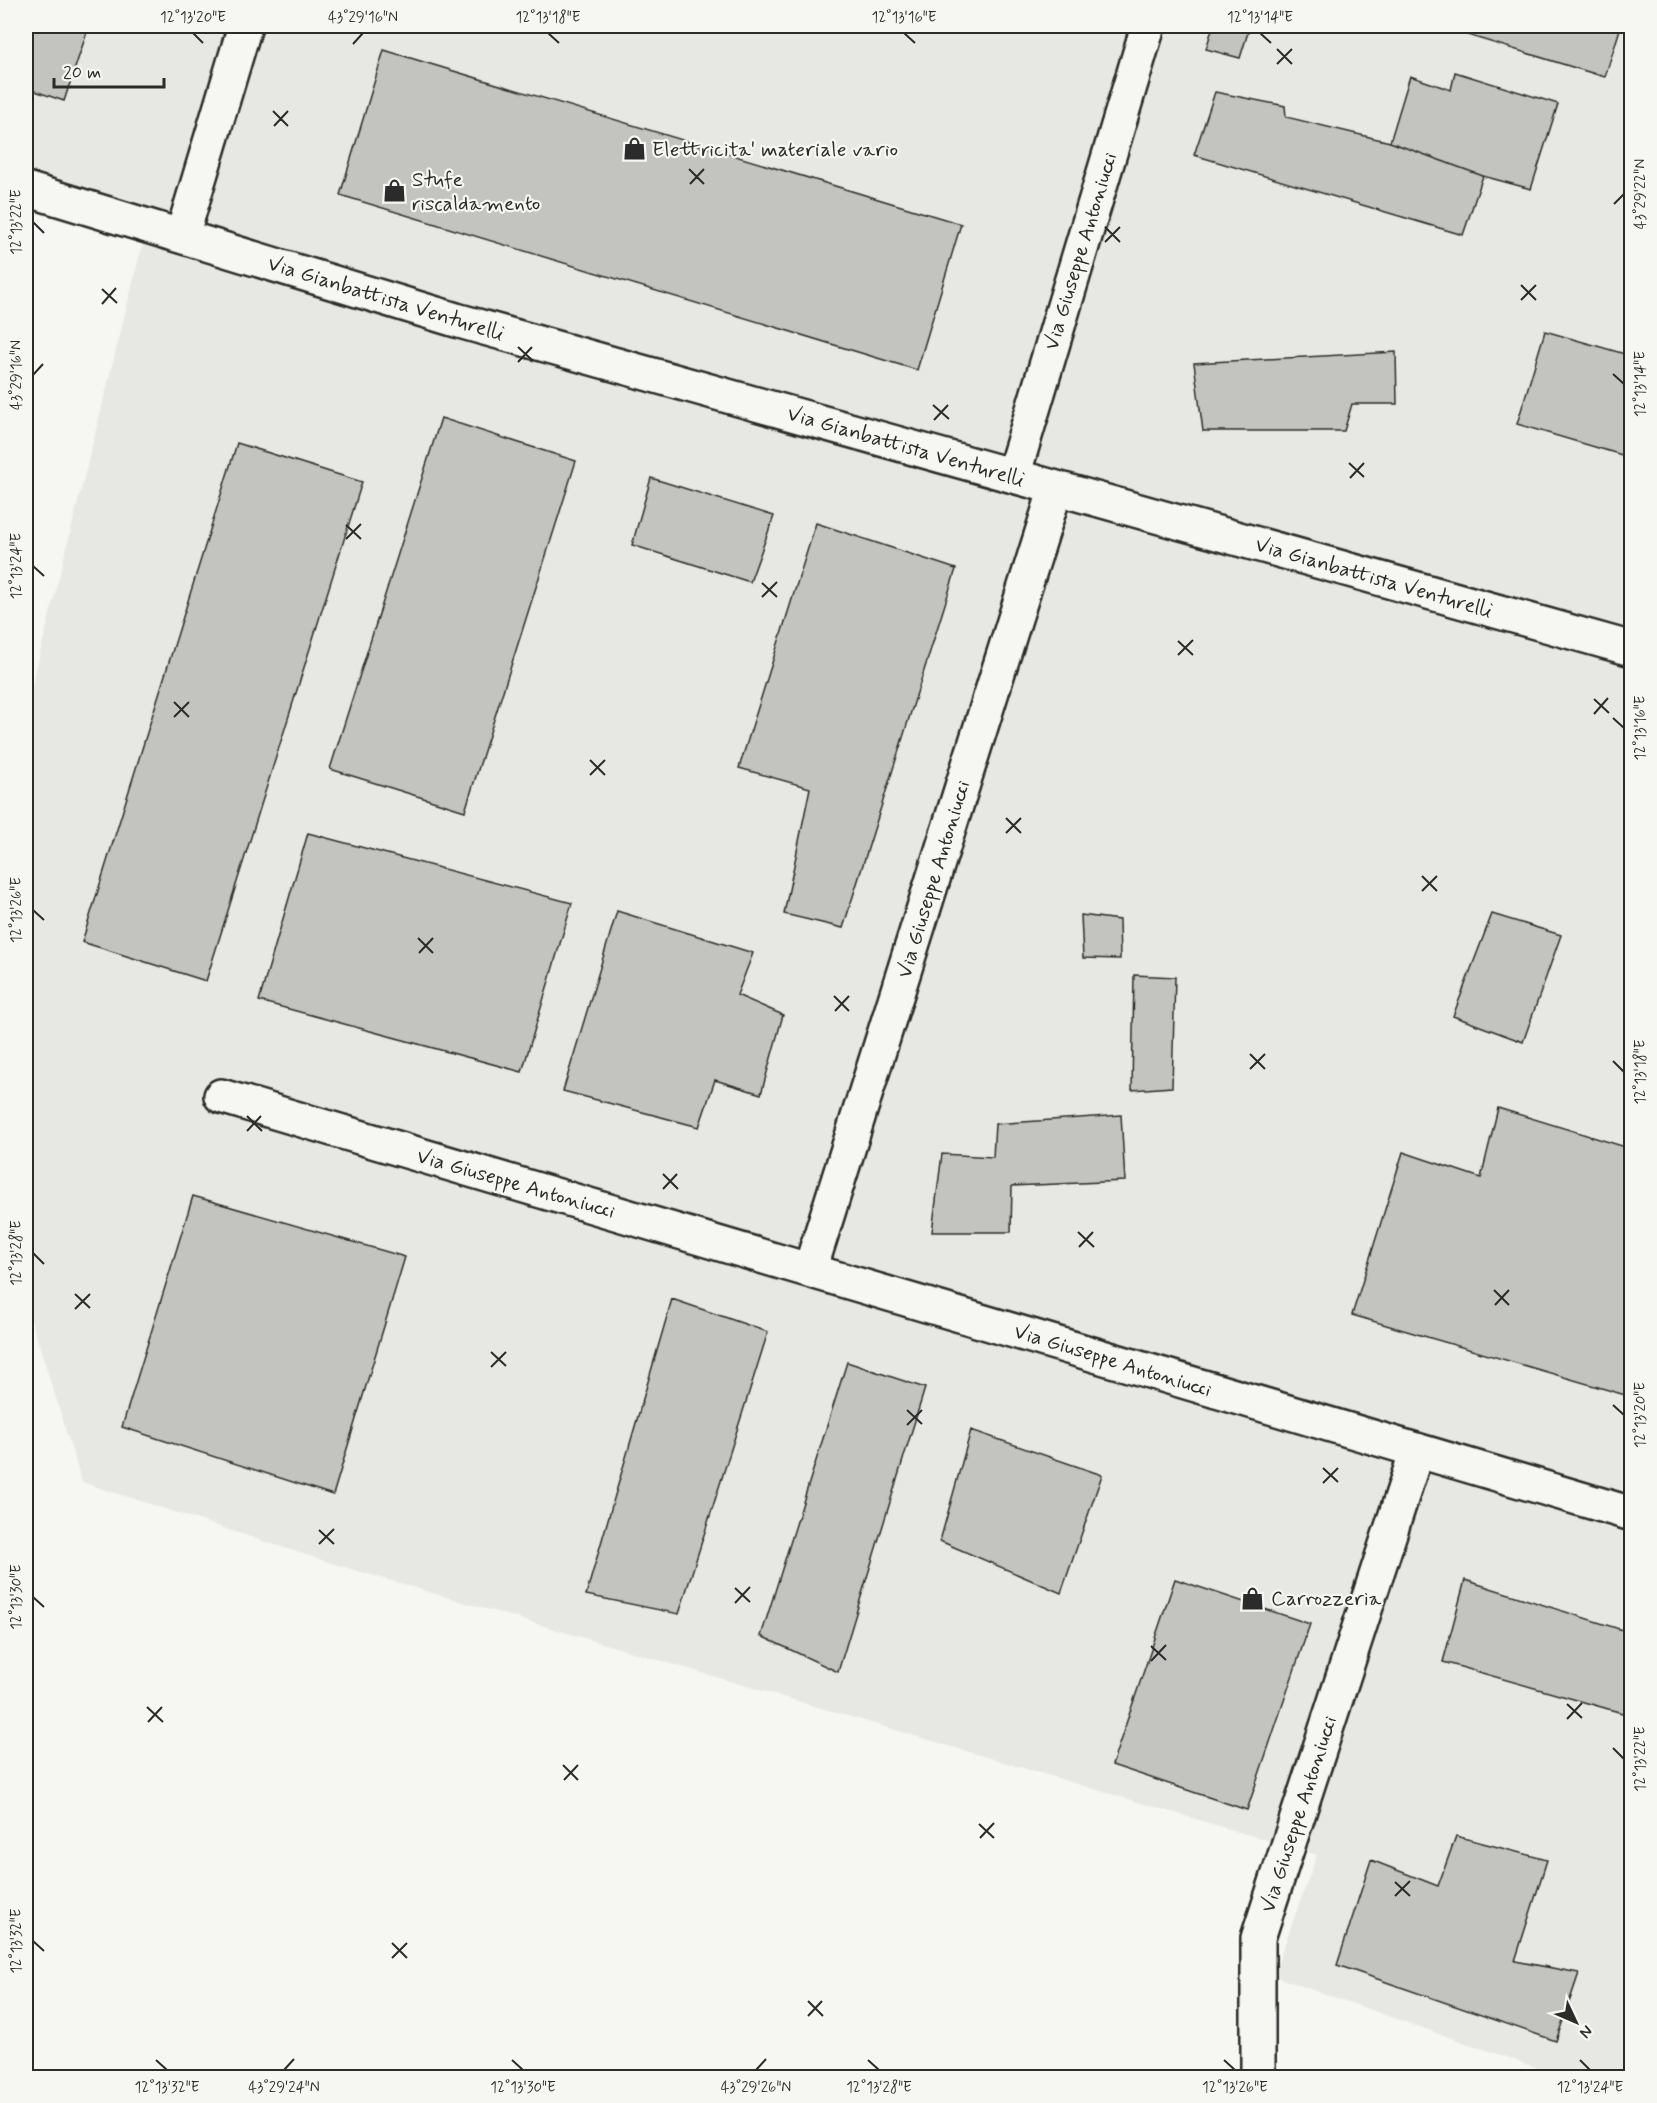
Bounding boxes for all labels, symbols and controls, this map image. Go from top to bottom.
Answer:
text: 12°13'20"E [160,8,226,28]
text: 43°29'16"N [328,8,398,28]
text: 12°13'18"E [515,8,581,28]
text: 12°13'16"E [871,8,937,28]
text: 12°13'14"E [1227,8,1293,28]
scale bar [54,51,164,89]
text: 20 m [63,61,101,85]
shop icon: Elettricita' materiale vario [621,136,647,162]
place label: Elettricita' materiale vario [652,136,898,164]
street label: Via Giuseppe Antoniucci [1038,149,1124,354]
text: 43°29'22"N [1631,159,1651,229]
place label: Stufe riscaldamento [412,166,540,218]
shop icon: Stufe riscaldamento [381,178,407,204]
text: 12°13'22"E [7,189,27,255]
street label: Via Gianbattista Venturelli [264,250,507,348]
text: 43°29'16"N [7,340,27,410]
text: 12°13'14"E [1631,351,1651,417]
street label: Via Gianbattista Venturelli [784,400,1028,494]
street label: Via Gianbattista Venturelli [1252,531,1496,625]
text: 12°13'24"E [7,532,27,599]
text: 12°13'16"E [1631,695,1651,761]
street label: Via Giuseppe Antoniucci [891,777,977,982]
text: 12°13'26"E [7,877,27,943]
text: 12°13'18"E [1631,1039,1651,1105]
street label: Via Giuseppe Antoniucci [413,1142,618,1226]
text: 12°13'28"E [7,1220,27,1286]
street label: Via Giuseppe Antoniucci [1010,1318,1215,1404]
text: 12°13'20"E [1631,1382,1651,1448]
text: 12°13'30"E [7,1564,27,1630]
shop icon: Carrozzeria [1240,1585,1266,1611]
place label: Carrozzeria [1271,1585,1382,1613]
street label: Via Giuseppe Antoniucci [1254,1712,1344,1916]
text: 12°13'22"E [1631,1726,1651,1792]
text: 12°13'32"E [7,1908,27,1973]
north arrow [1546,1992,1606,2052]
text: N [1574,2020,1597,2043]
text: 12°13'32"E [135,2078,200,2098]
text: 43°29'24"N [248,2078,320,2098]
text: 12°13'30"E [490,2078,556,2098]
text: 43°29'26"N [721,2078,791,2098]
text: 12°13'28"E [846,2078,912,2098]
text: 12°13'26"E [1202,2078,1268,2098]
text: 12°13'24"E [1557,2078,1624,2098]

